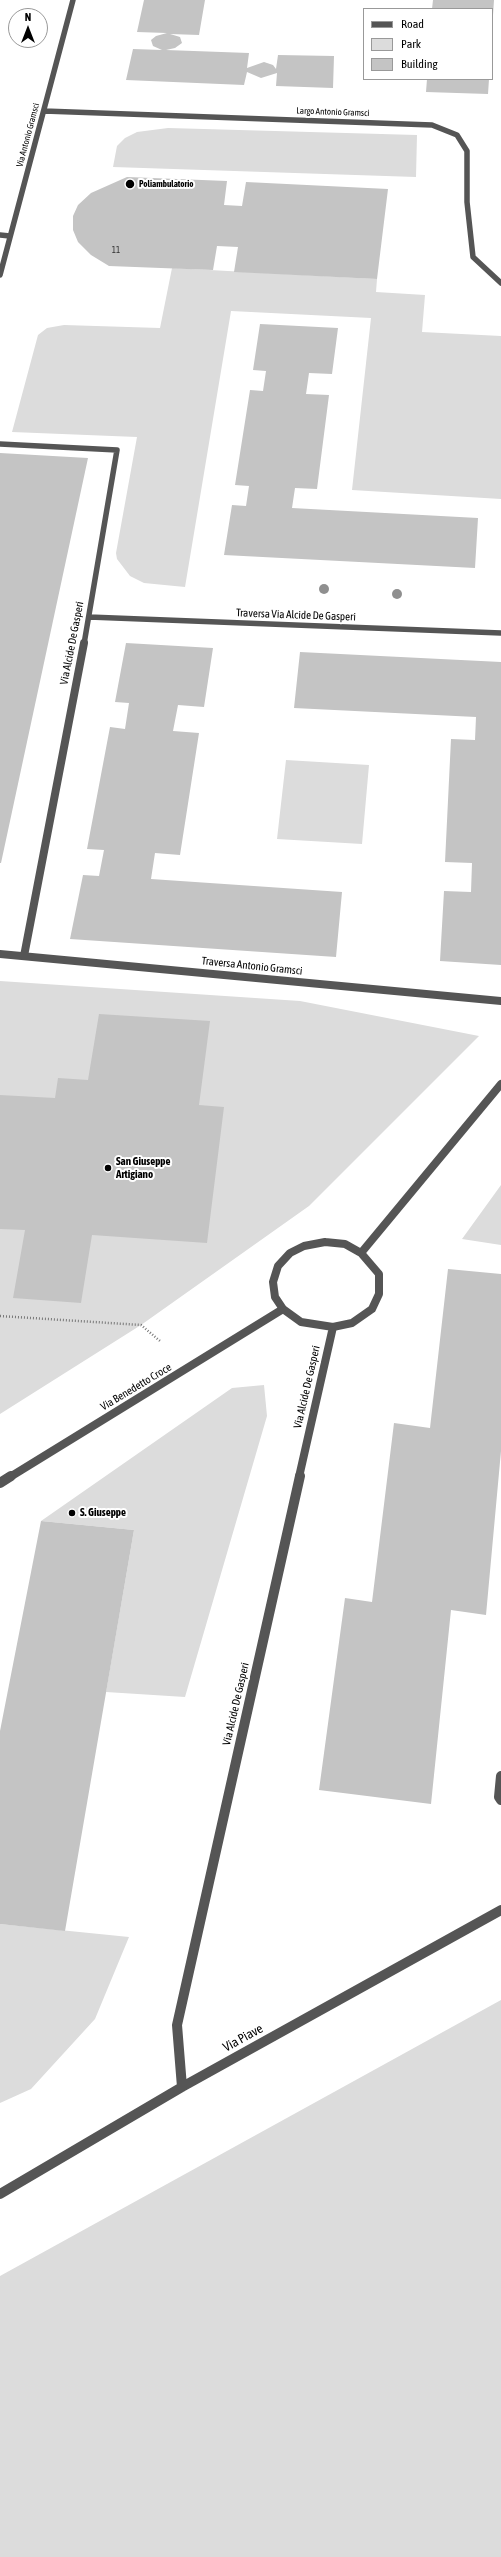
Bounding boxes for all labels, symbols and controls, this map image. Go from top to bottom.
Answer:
north arrow [8,8,48,48]
legend [363,8,493,80]
text: N [25,11,31,23]
text: Road [401,17,424,31]
text: Park [401,37,421,51]
text: Building [401,57,438,71]
street label: Via Antonio Gramsci [14,102,42,168]
street label: Largo Antonio Gramsci [296,105,370,119]
marker: Poliambulatorio [124,178,136,190]
place label: Poliambulatorio [139,179,194,189]
house number: 11 [112,245,120,255]
street label: Via Alcide De Gasperi [57,600,87,686]
street label: Traversa Via Alcide De Gasperi [236,606,356,624]
street label: Traversa Antonio Gramsci [201,954,303,978]
place label: San Giuseppe Artigiano [116,1155,171,1181]
marker: San Giuseppe Artigiano [103,1163,113,1173]
street label: Via Alcide De Gasperi [291,1344,323,1430]
street label: Via Benedetto Croce [98,1361,174,1413]
place label: S. Giuseppe [80,1506,126,1520]
marker: S. Giuseppe [67,1508,77,1518]
street label: Via Alcide De Gasperi [220,1661,252,1747]
street label: Via Piave [220,2021,266,2055]

